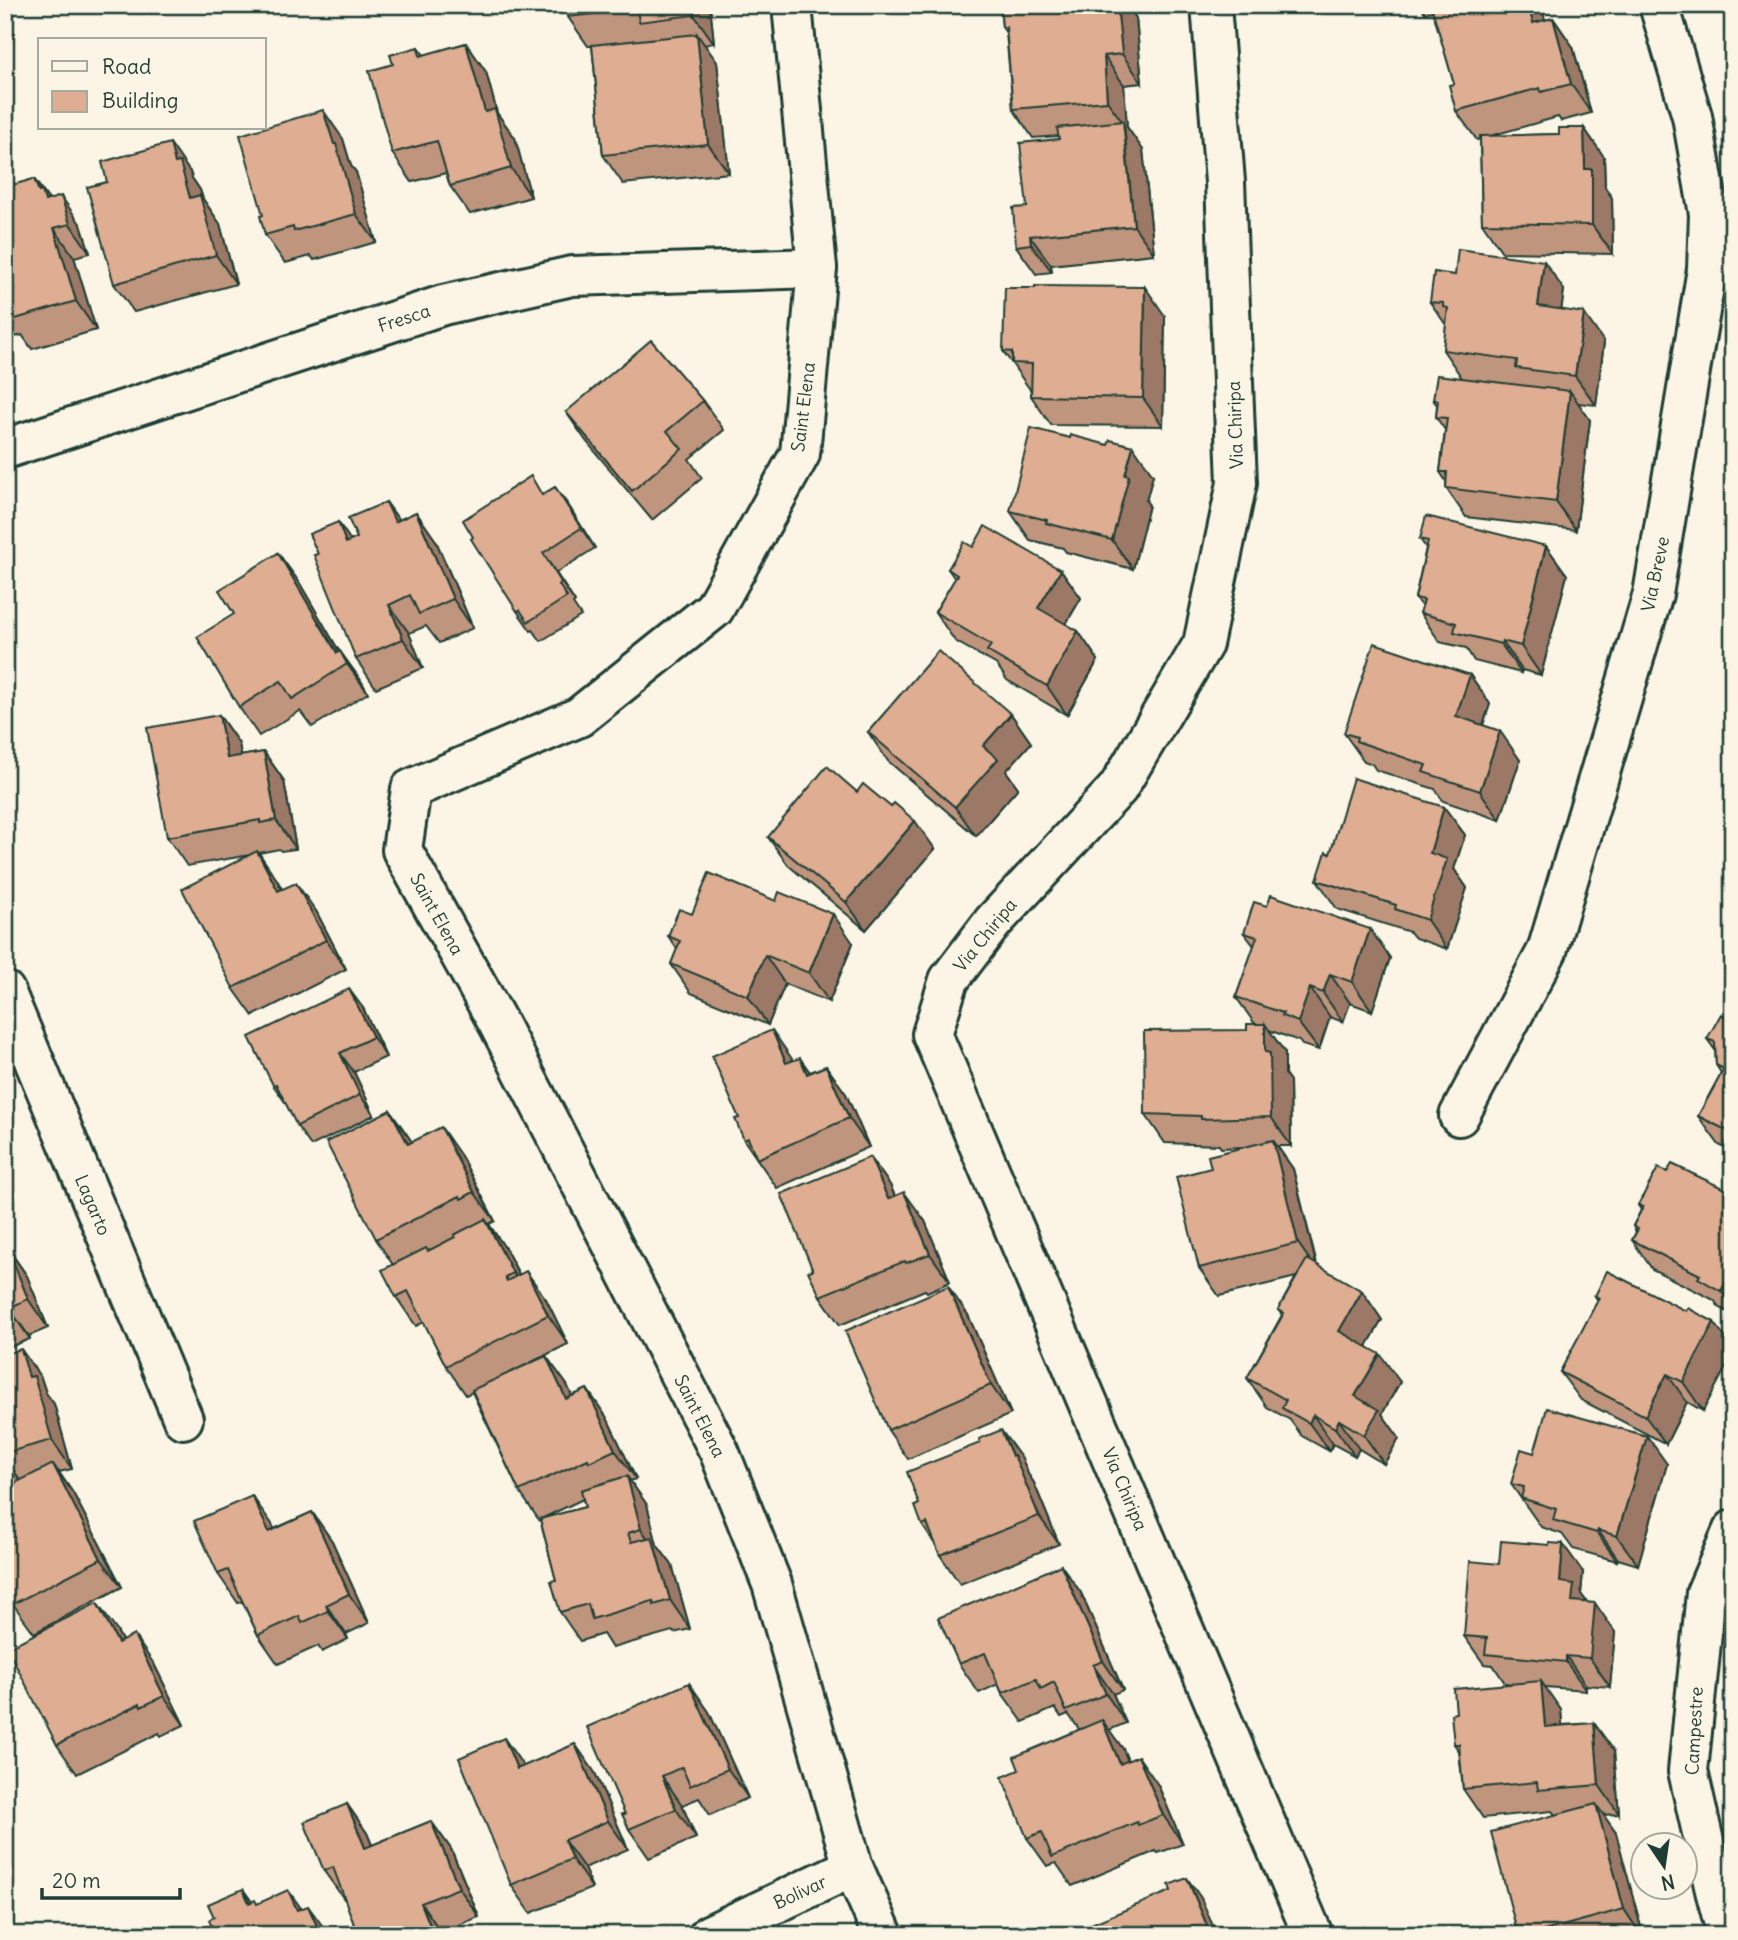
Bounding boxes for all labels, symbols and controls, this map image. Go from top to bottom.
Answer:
legend [38,38,266,130]
text: Road [102,53,151,80]
text: Building [102,87,178,114]
street label: Fresca [375,299,433,337]
street label: Saint Elena [786,361,820,453]
street label: Via Chiripa [1222,381,1248,469]
street label: Via Breve [1636,534,1674,614]
street label: Saint Elena [405,869,469,959]
street label: Via Chiripa [948,894,1022,976]
street label: Lagarto [70,1171,116,1239]
street label: Saint Elena [669,1371,731,1461]
street label: Via Chiripa [1097,1444,1153,1534]
street label: Campestre [1680,1686,1708,1776]
north arrow [1630,1832,1700,1902]
scale bar [42,1856,180,1900]
text: 20 m [52,1867,101,1894]
street label: Bolivar [770,1869,831,1914]
text: N [1659,1869,1677,1896]

